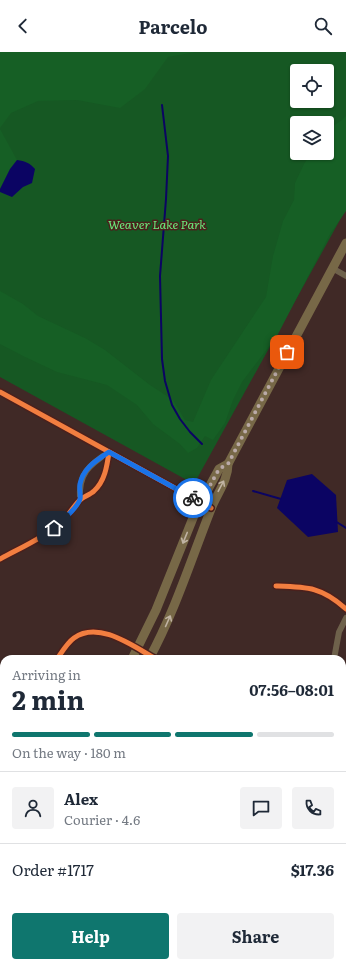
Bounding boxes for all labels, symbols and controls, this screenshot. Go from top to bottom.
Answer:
text: Parcelo [139,13,207,40]
icon: back [12,15,34,37]
icon: search [312,15,334,37]
map controls [290,64,334,160]
button: locate [290,64,334,108]
button: layers [290,116,334,160]
park label: Weaver Lake Park [108,215,206,233]
pin [270,335,304,369]
icon: bag [276,341,298,363]
courier [173,478,213,518]
one-way arrow [218,481,226,493]
icon: bike [182,487,204,509]
pin [37,511,71,545]
icon: home [43,517,65,539]
one-way arrow [181,532,188,544]
one-way arrow [165,615,172,627]
text: Arriving in [12,665,81,684]
text: 07:56–08:01 [249,678,334,701]
text: 2 min [12,679,85,718]
text: On the way · 180 m [12,743,126,762]
button: person [12,787,54,829]
text: Alex [64,787,98,810]
button: chat [240,787,282,829]
button: phone [292,787,334,829]
text: Courier · 4.6 [64,810,140,829]
text: Order #1717 [12,858,94,881]
text: $17.36 [291,858,334,881]
button: Help [12,913,169,959]
button: Share [177,913,334,959]

